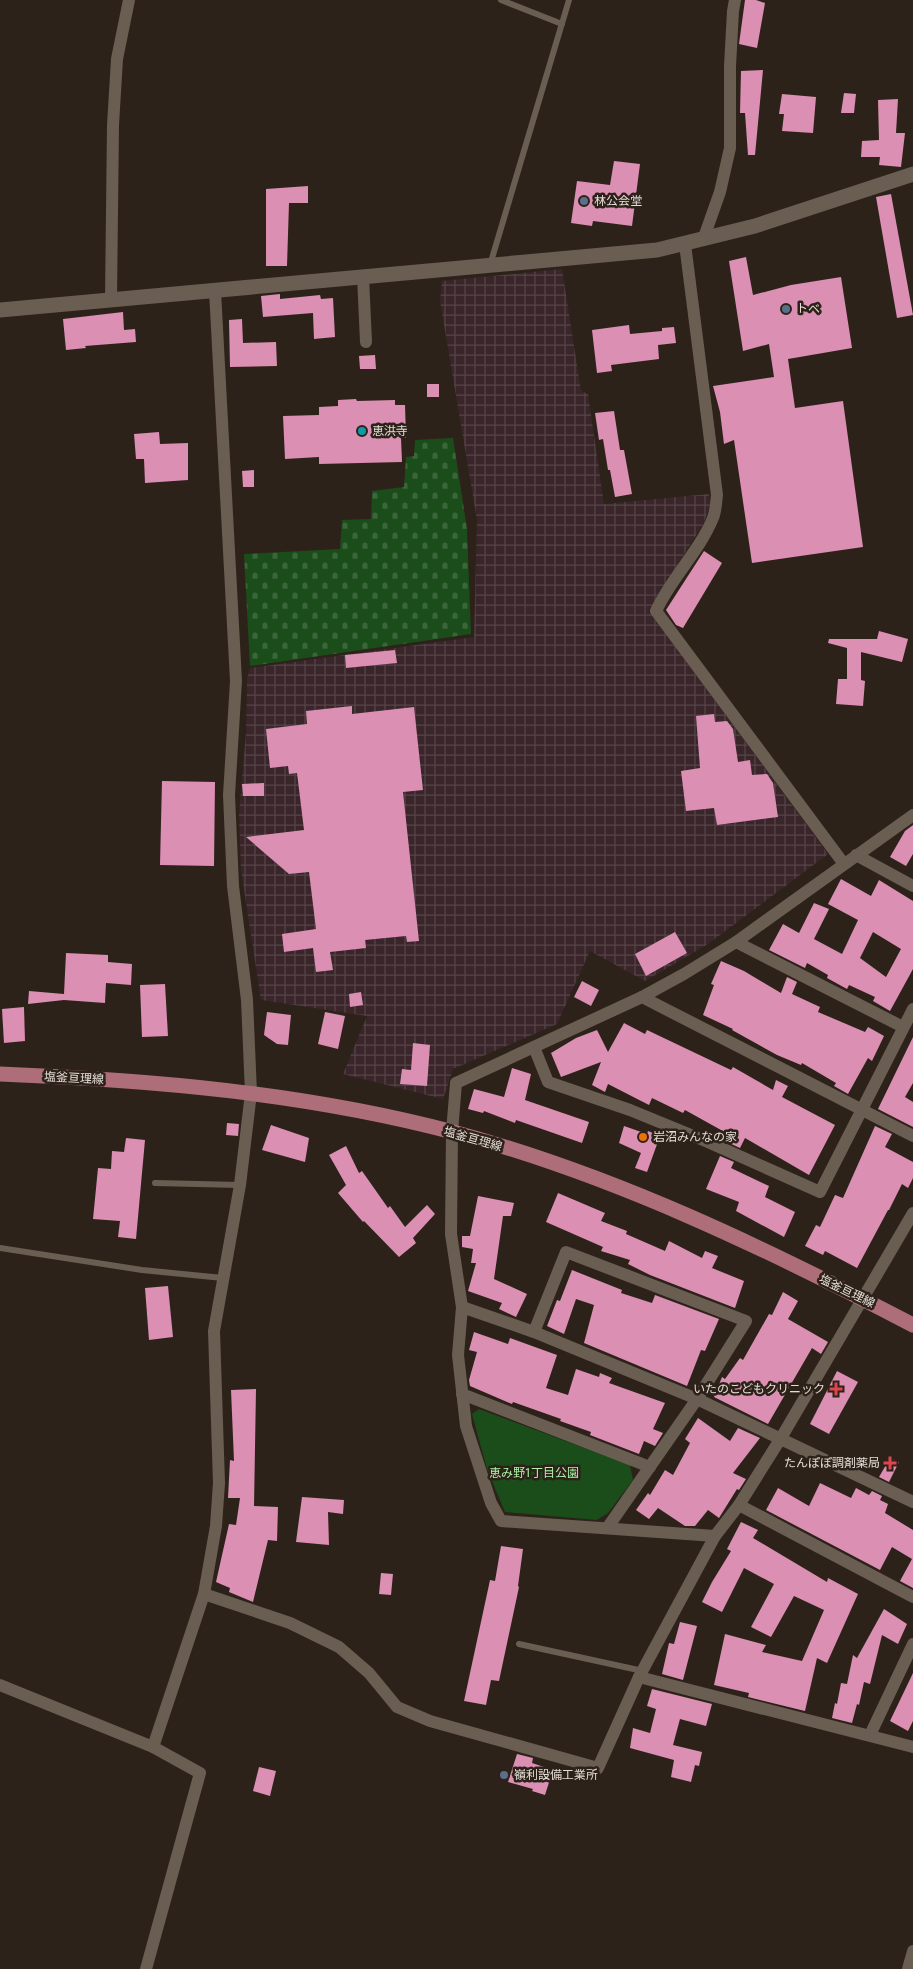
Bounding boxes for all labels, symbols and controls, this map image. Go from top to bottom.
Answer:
place label: 林公会堂 [594,194,642,208]
marker: 林公会堂 [578,195,590,207]
place label: トベ [796,302,820,316]
marker: トベ [780,303,792,315]
place label: 恵洪寺 [372,424,408,438]
marker: 恵洪寺 [356,425,368,437]
street label: 塩釜亘理線 [44,1069,104,1087]
street label: 塩釜亘理線 [442,1124,504,1154]
place label: 岩沼みんなの家 [653,1130,737,1144]
marker: 岩沼みんなの家 [637,1131,649,1143]
street label: 塩釜亘理線 [817,1272,877,1310]
place label: いたのこどもクリニック [693,1382,825,1396]
marker: いたのこどもクリニック [829,1382,843,1396]
place label: たんぽぽ調剤薬局 [784,1456,880,1470]
marker: たんぽぽ調剤薬局 [884,1457,896,1469]
park label: 恵み野1丁目公園 [489,1466,579,1480]
place label: 嶺利設備工業所 [514,1768,598,1782]
marker: 嶺利設備工業所 [498,1769,510,1781]

